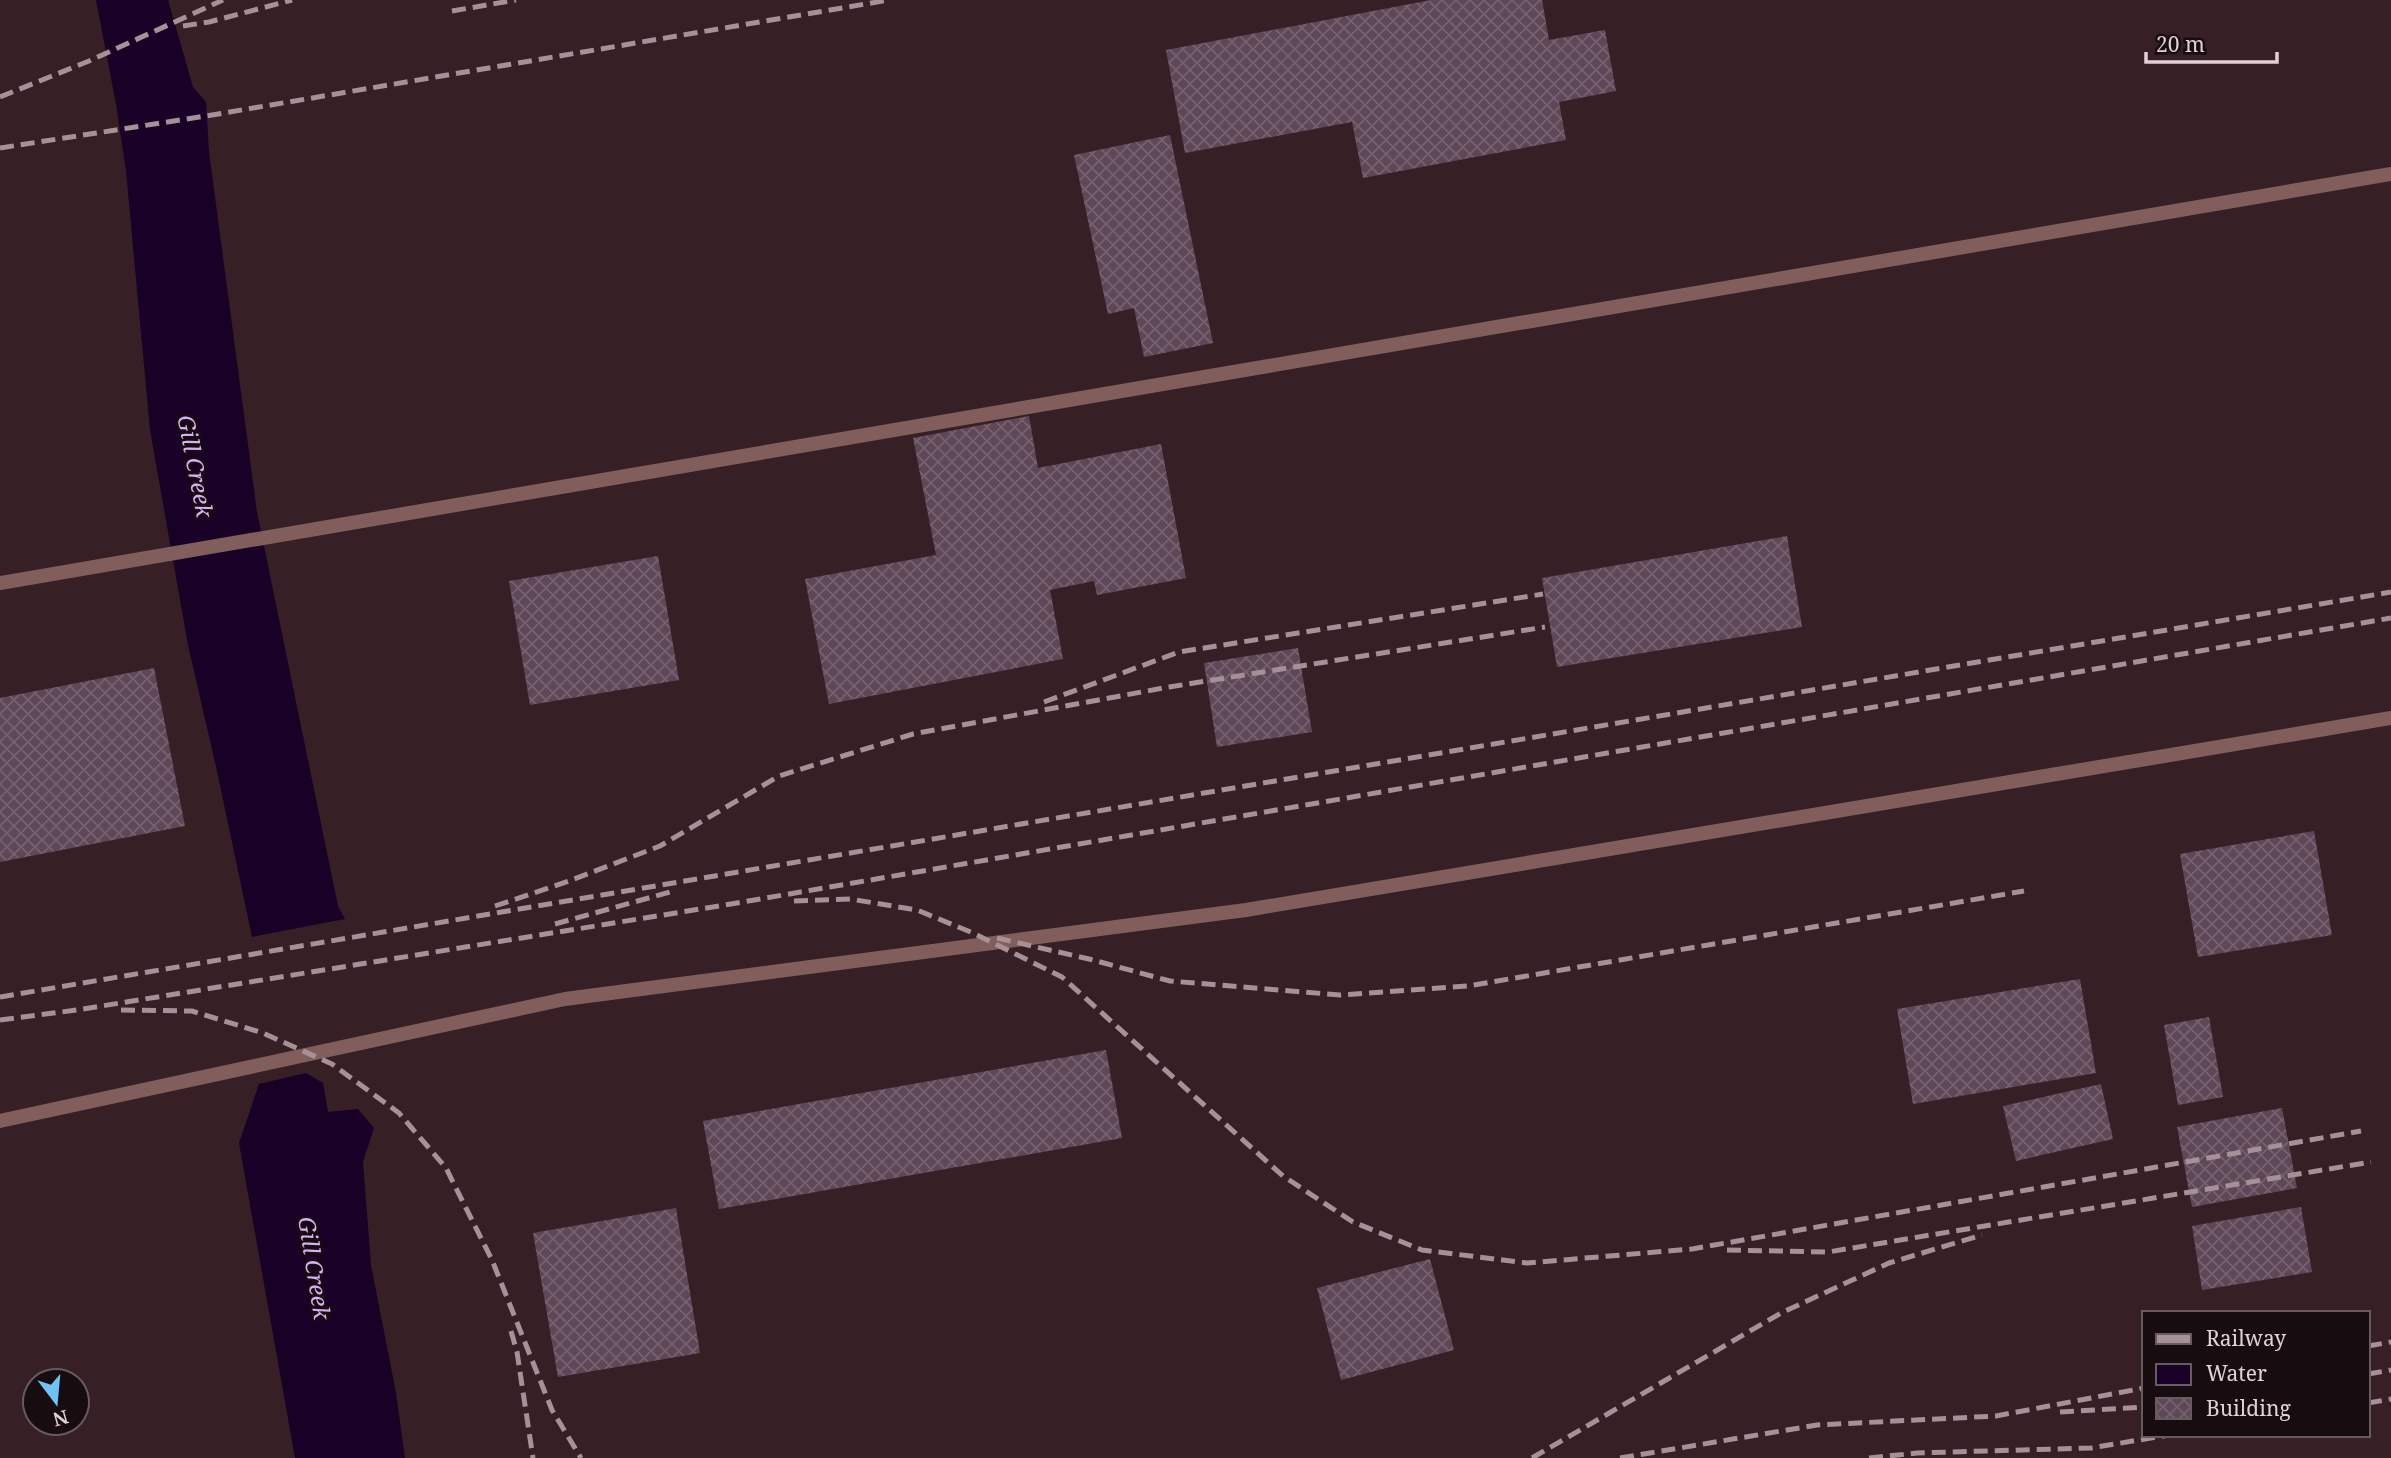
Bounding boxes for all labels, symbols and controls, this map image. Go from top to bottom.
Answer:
scale bar [2146,21,2277,65]
text: 20 m [2156,30,2205,58]
water label: Gill Creek [170,412,222,521]
water label: Gill Creek [291,1214,339,1323]
legend [2142,1311,2370,1437]
text: Railway [2206,1324,2286,1352]
text: Water [2206,1359,2267,1387]
north arrow [21,1367,91,1437]
text: Building [2206,1394,2291,1422]
text: N [50,1404,71,1433]

